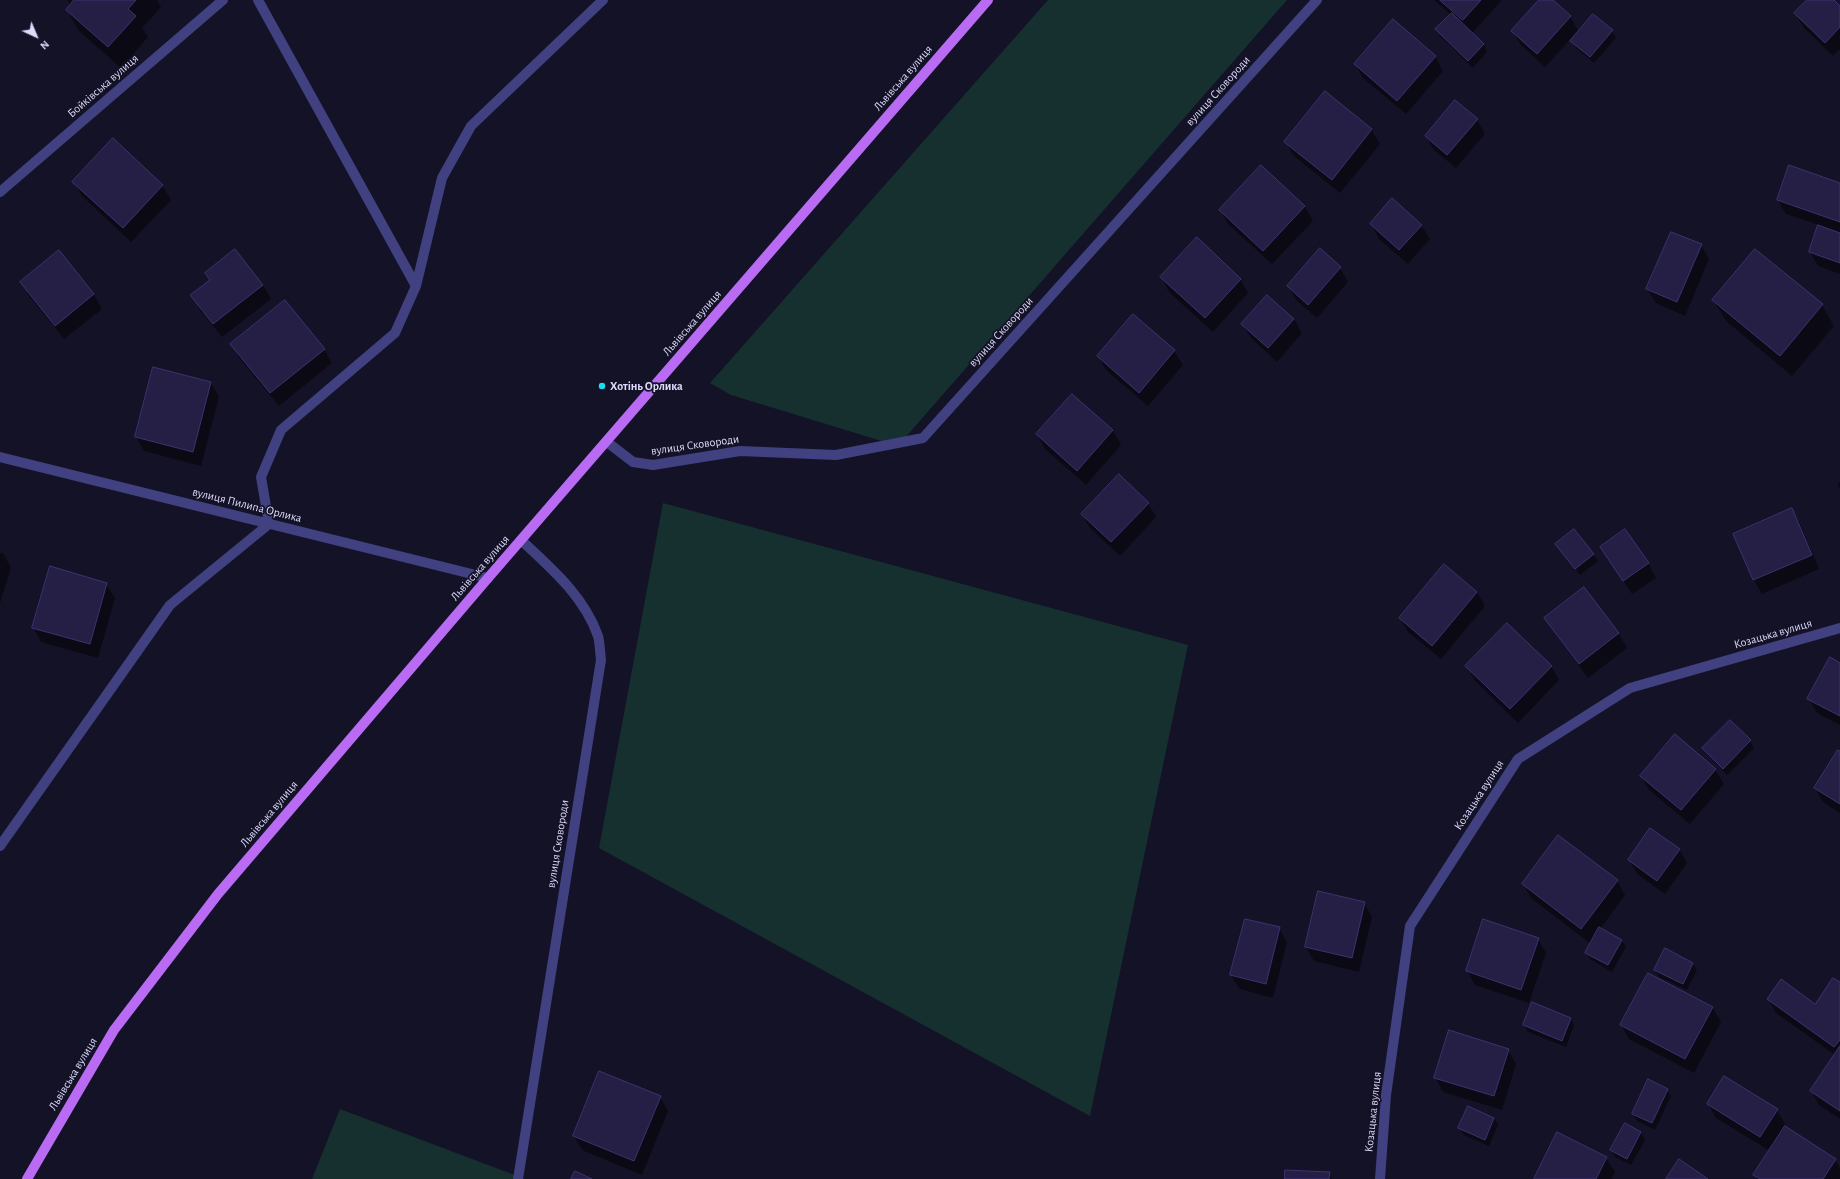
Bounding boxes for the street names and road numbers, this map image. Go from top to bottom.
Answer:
street label: Львівська вулиця [871,42,935,114]
street label: Бойківська вулиця [65,51,141,121]
street label: вулиця Сковороди [1183,53,1253,129]
street label: Львівська вулиця [660,287,724,359]
street label: вулиця Сковороди [966,294,1036,370]
street label: вулиця Сковороди [650,432,740,458]
street label: вулиця Пилипа Орлика [191,484,303,526]
street label: Львівська вулиця [448,532,512,604]
street label: Козацька вулиця [1732,616,1814,652]
street label: Козацька вулиця [1451,757,1507,833]
street label: Львівська вулиця [237,778,301,850]
street label: вулиця Сковороди [544,799,572,889]
street label: Львівська вулиця [46,1035,100,1113]
street label: Козацька вулиця [1362,1071,1384,1153]

